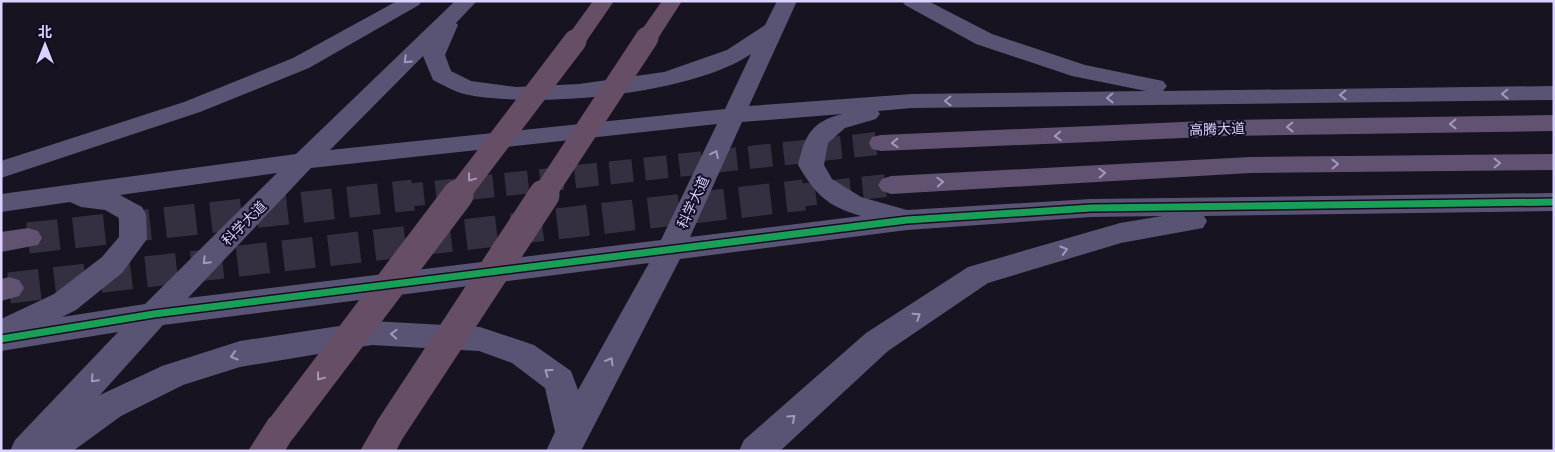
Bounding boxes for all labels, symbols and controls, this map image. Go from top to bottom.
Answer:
north arrow [20,20,70,70]
text: 北 [38,23,52,40]
one-way arrow [404,54,413,63]
one-way arrow [1501,89,1508,99]
one-way arrow [1338,90,1346,100]
one-way arrow [1106,93,1114,103]
one-way arrow [943,95,951,106]
street label: 高腾大道 [1189,119,1245,138]
one-way arrow [1448,119,1456,130]
one-way arrow [1286,122,1294,132]
one-way arrow [1053,130,1061,141]
one-way arrow [891,137,899,148]
one-way arrow [709,150,719,159]
one-way arrow [1494,158,1501,168]
one-way arrow [1331,159,1339,169]
one-way arrow [1099,168,1107,179]
one-way arrow [469,172,477,181]
street label: 科学大道 [673,173,712,231]
one-way arrow [936,177,944,188]
street label: 科学大道 [218,197,269,248]
one-way arrow [1060,245,1068,255]
one-way arrow [202,256,211,265]
one-way arrow [912,312,921,322]
one-way arrow [390,329,398,340]
one-way arrow [230,351,238,361]
one-way arrow [604,358,614,367]
one-way arrow [544,369,554,378]
one-way arrow [318,371,326,380]
one-way arrow [90,373,99,382]
one-way arrow [786,415,795,424]

